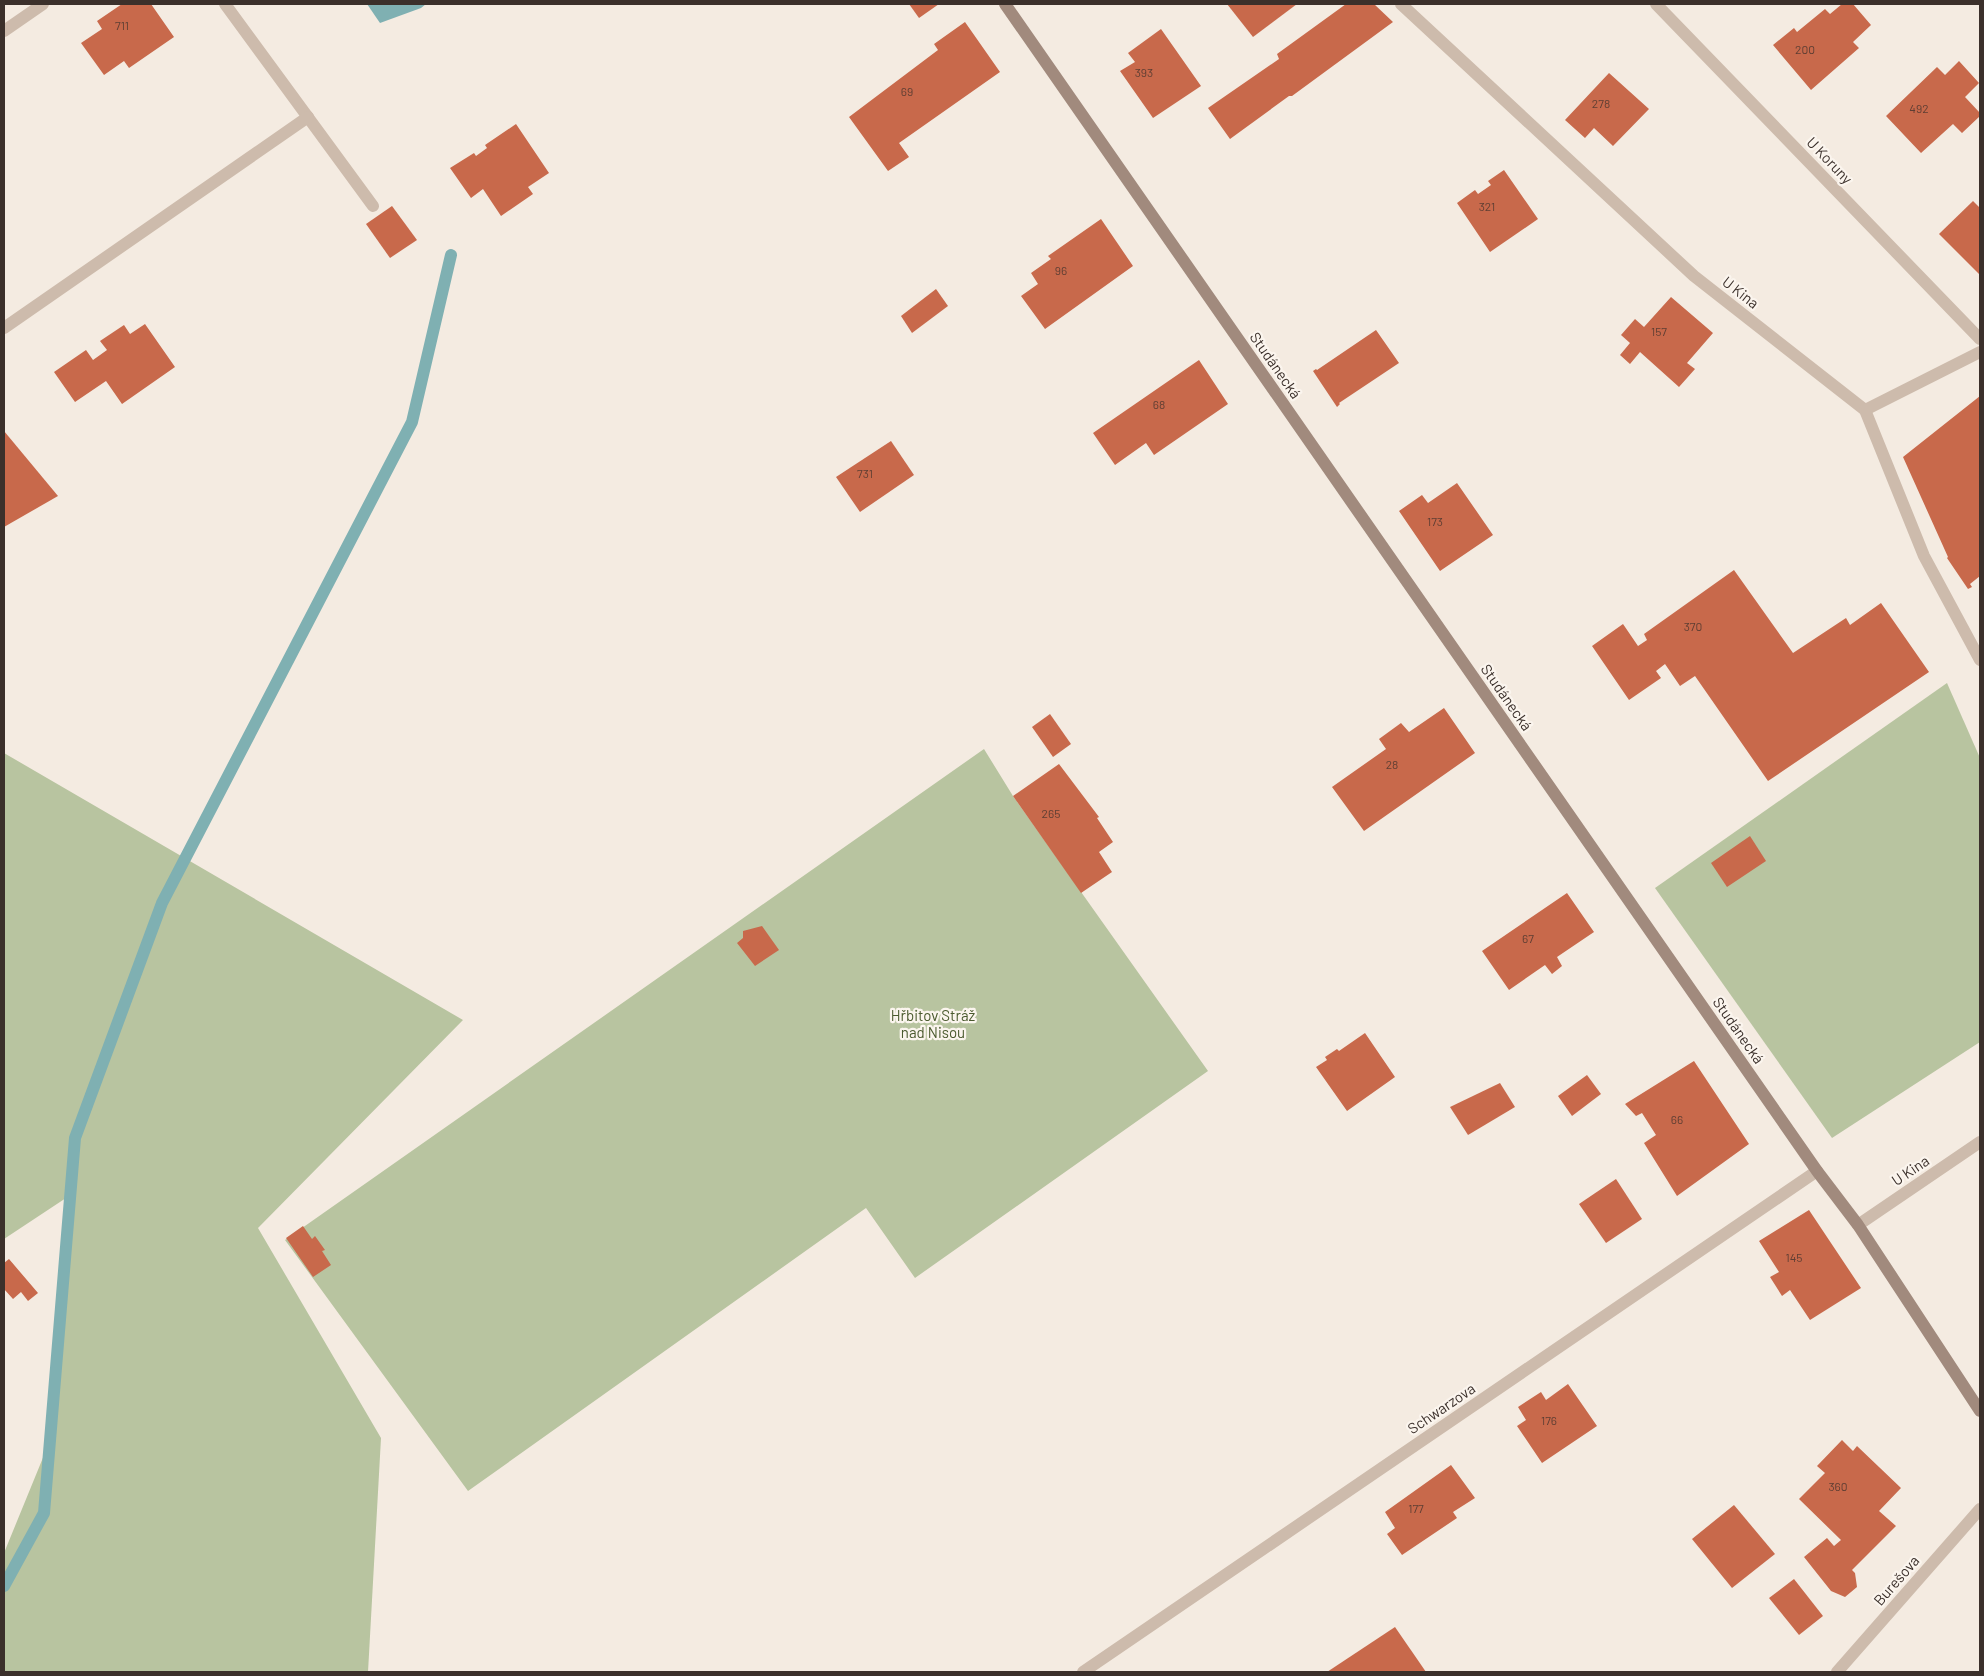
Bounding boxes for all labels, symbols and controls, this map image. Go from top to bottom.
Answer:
house number: 711 [115,18,129,32]
house number: 200 [1795,42,1815,56]
house number: 393 [1135,65,1153,79]
house number: 69 [901,84,913,98]
house number: 278 [1592,96,1610,110]
house number: 492 [1909,101,1929,115]
street label: U Koruny [1803,133,1857,187]
house number: 321 [1479,199,1495,213]
house number: 96 [1055,263,1067,277]
street label: U Kina [1719,272,1763,312]
house number: 157 [1651,324,1667,338]
street label: Studánecká [1247,328,1305,402]
house number: 68 [1153,397,1165,411]
house number: 731 [857,466,873,480]
house number: 173 [1427,514,1443,528]
house number: 370 [1684,619,1702,633]
street label: Studánecká [1478,660,1536,734]
house number: 28 [1386,757,1398,771]
house number: 265 [1042,806,1060,820]
house number: 67 [1522,931,1534,945]
street label: Studánecká [1710,993,1768,1067]
park label: Hřbitov Stráž nad Nisou [891,1006,976,1041]
house number: 66 [1671,1112,1683,1126]
street label: U Kina [1888,1151,1932,1189]
house number: 145 [1786,1250,1802,1264]
street label: Schwarzova [1404,1379,1478,1437]
house number: 176 [1541,1413,1557,1427]
house number: 360 [1828,1479,1848,1493]
house number: 177 [1408,1501,1424,1515]
street label: Burešova [1869,1551,1923,1609]

